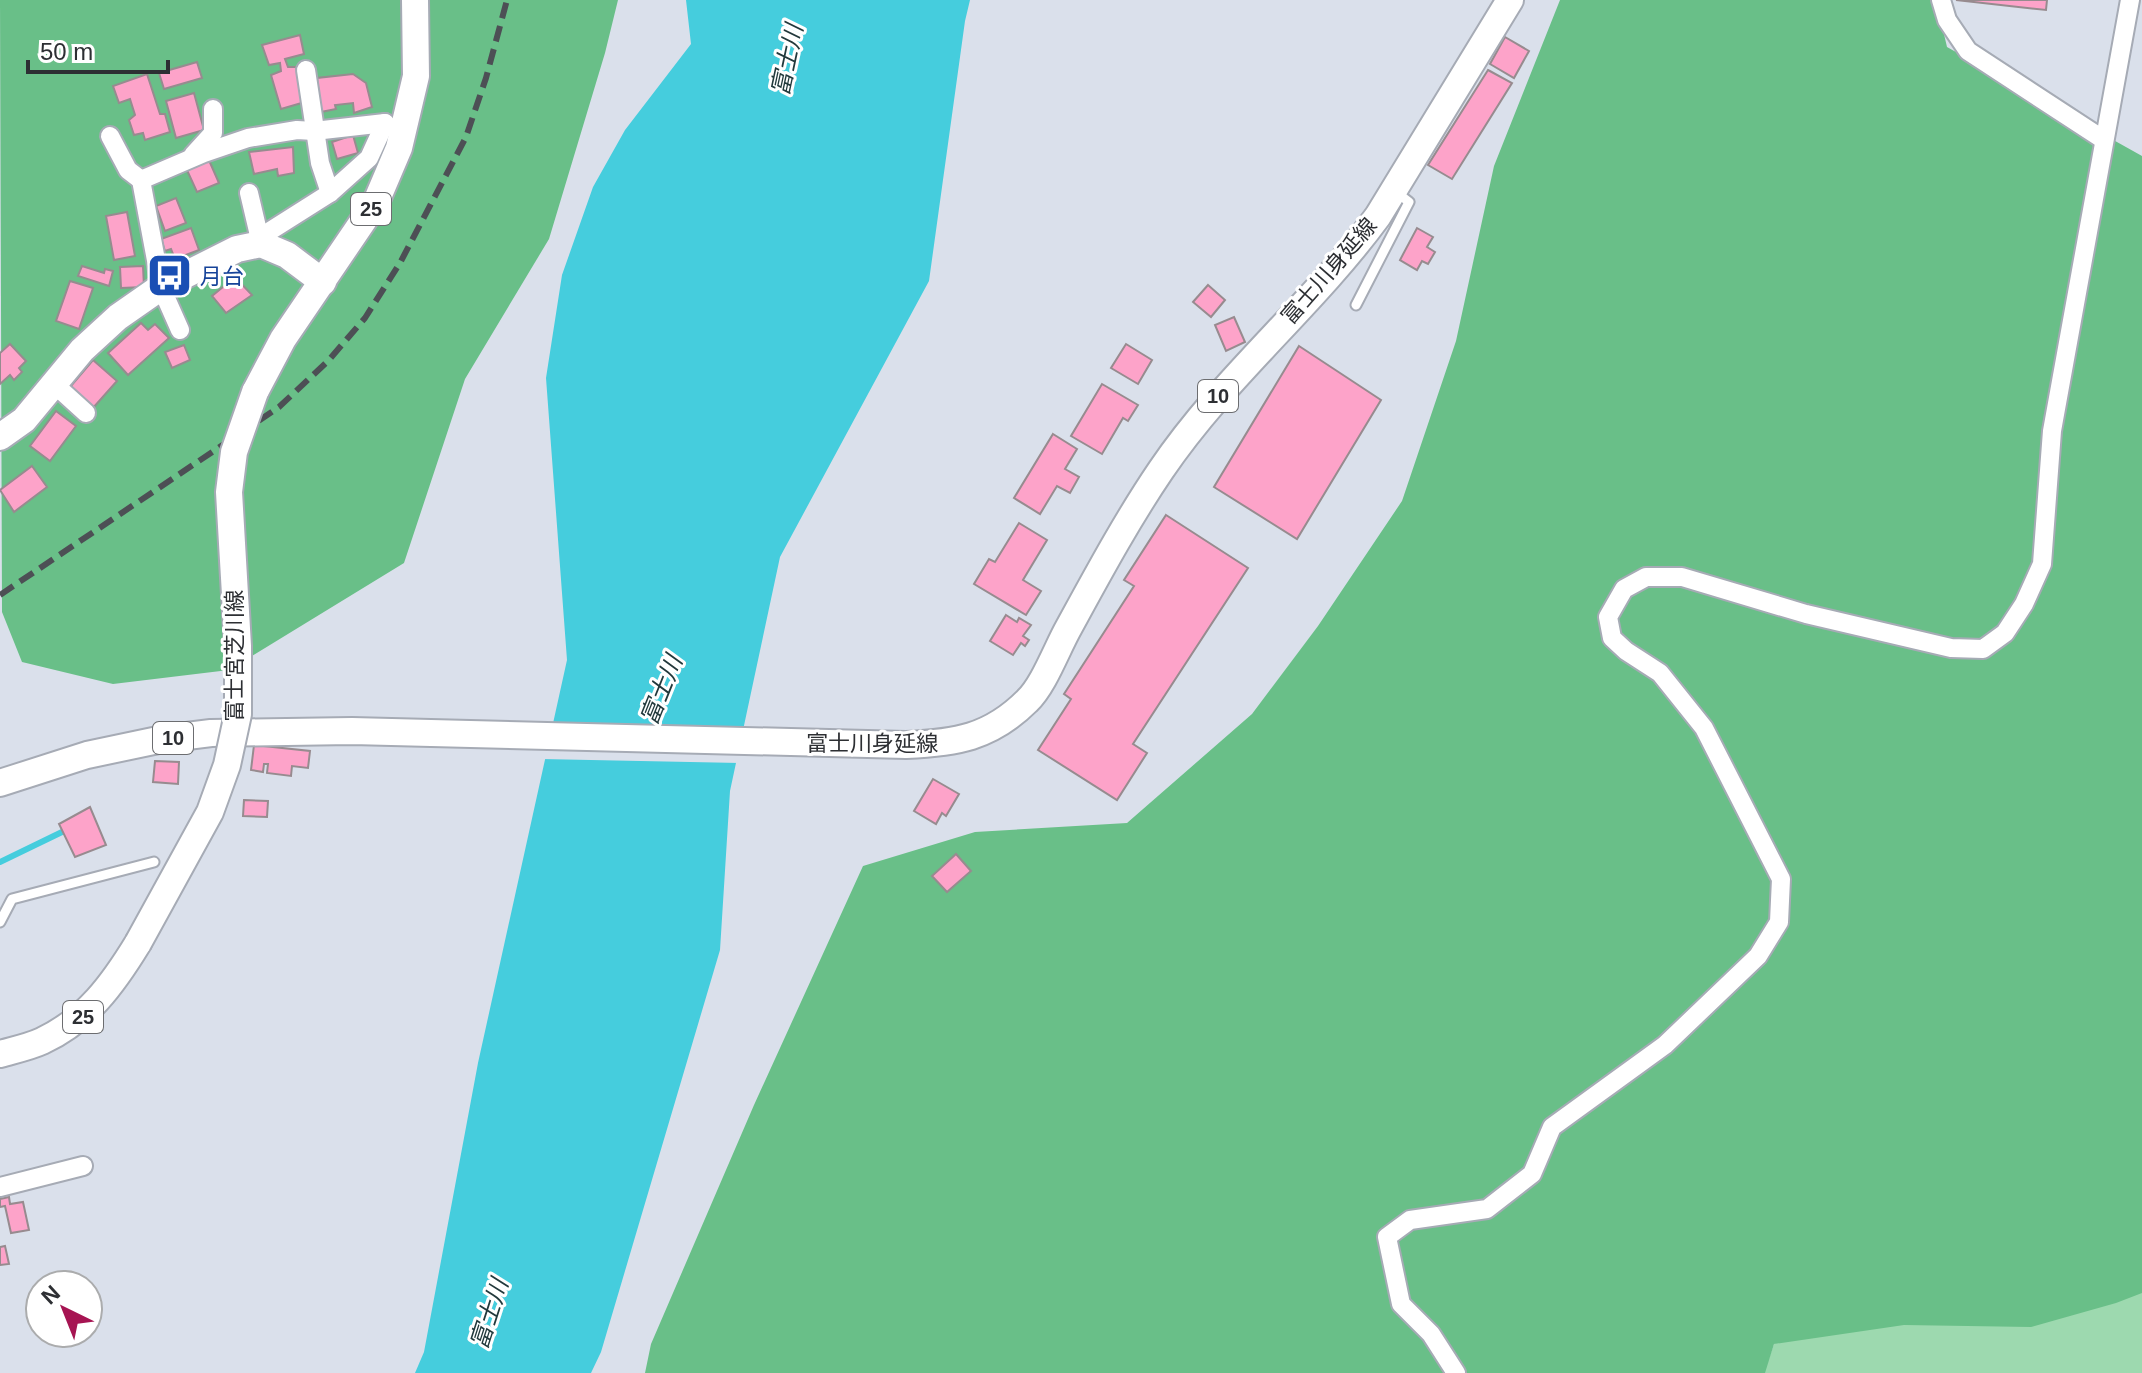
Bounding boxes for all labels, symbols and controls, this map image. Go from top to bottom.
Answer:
water label: 富士川 [766,19,808,98]
scale bar [28,24,168,74]
text: 50 m [40,38,93,65]
road number: 25 [351,193,391,225]
street label: 富士川身延線 [1276,213,1382,329]
bus stop icon: 月台 [145,252,193,300]
place label: 月台 [200,264,244,289]
road number: 10 [1198,380,1238,412]
street label: 富士宮芝川線 [222,590,247,722]
water label: 富士川 [635,649,688,728]
road number: 10 [153,722,193,754]
street label: 富士川身延線 [806,731,938,756]
road number: 25 [63,1001,103,1033]
north arrow [24,1269,104,1349]
water label: 富士川 [465,1273,514,1352]
text: N [36,1280,65,1309]

